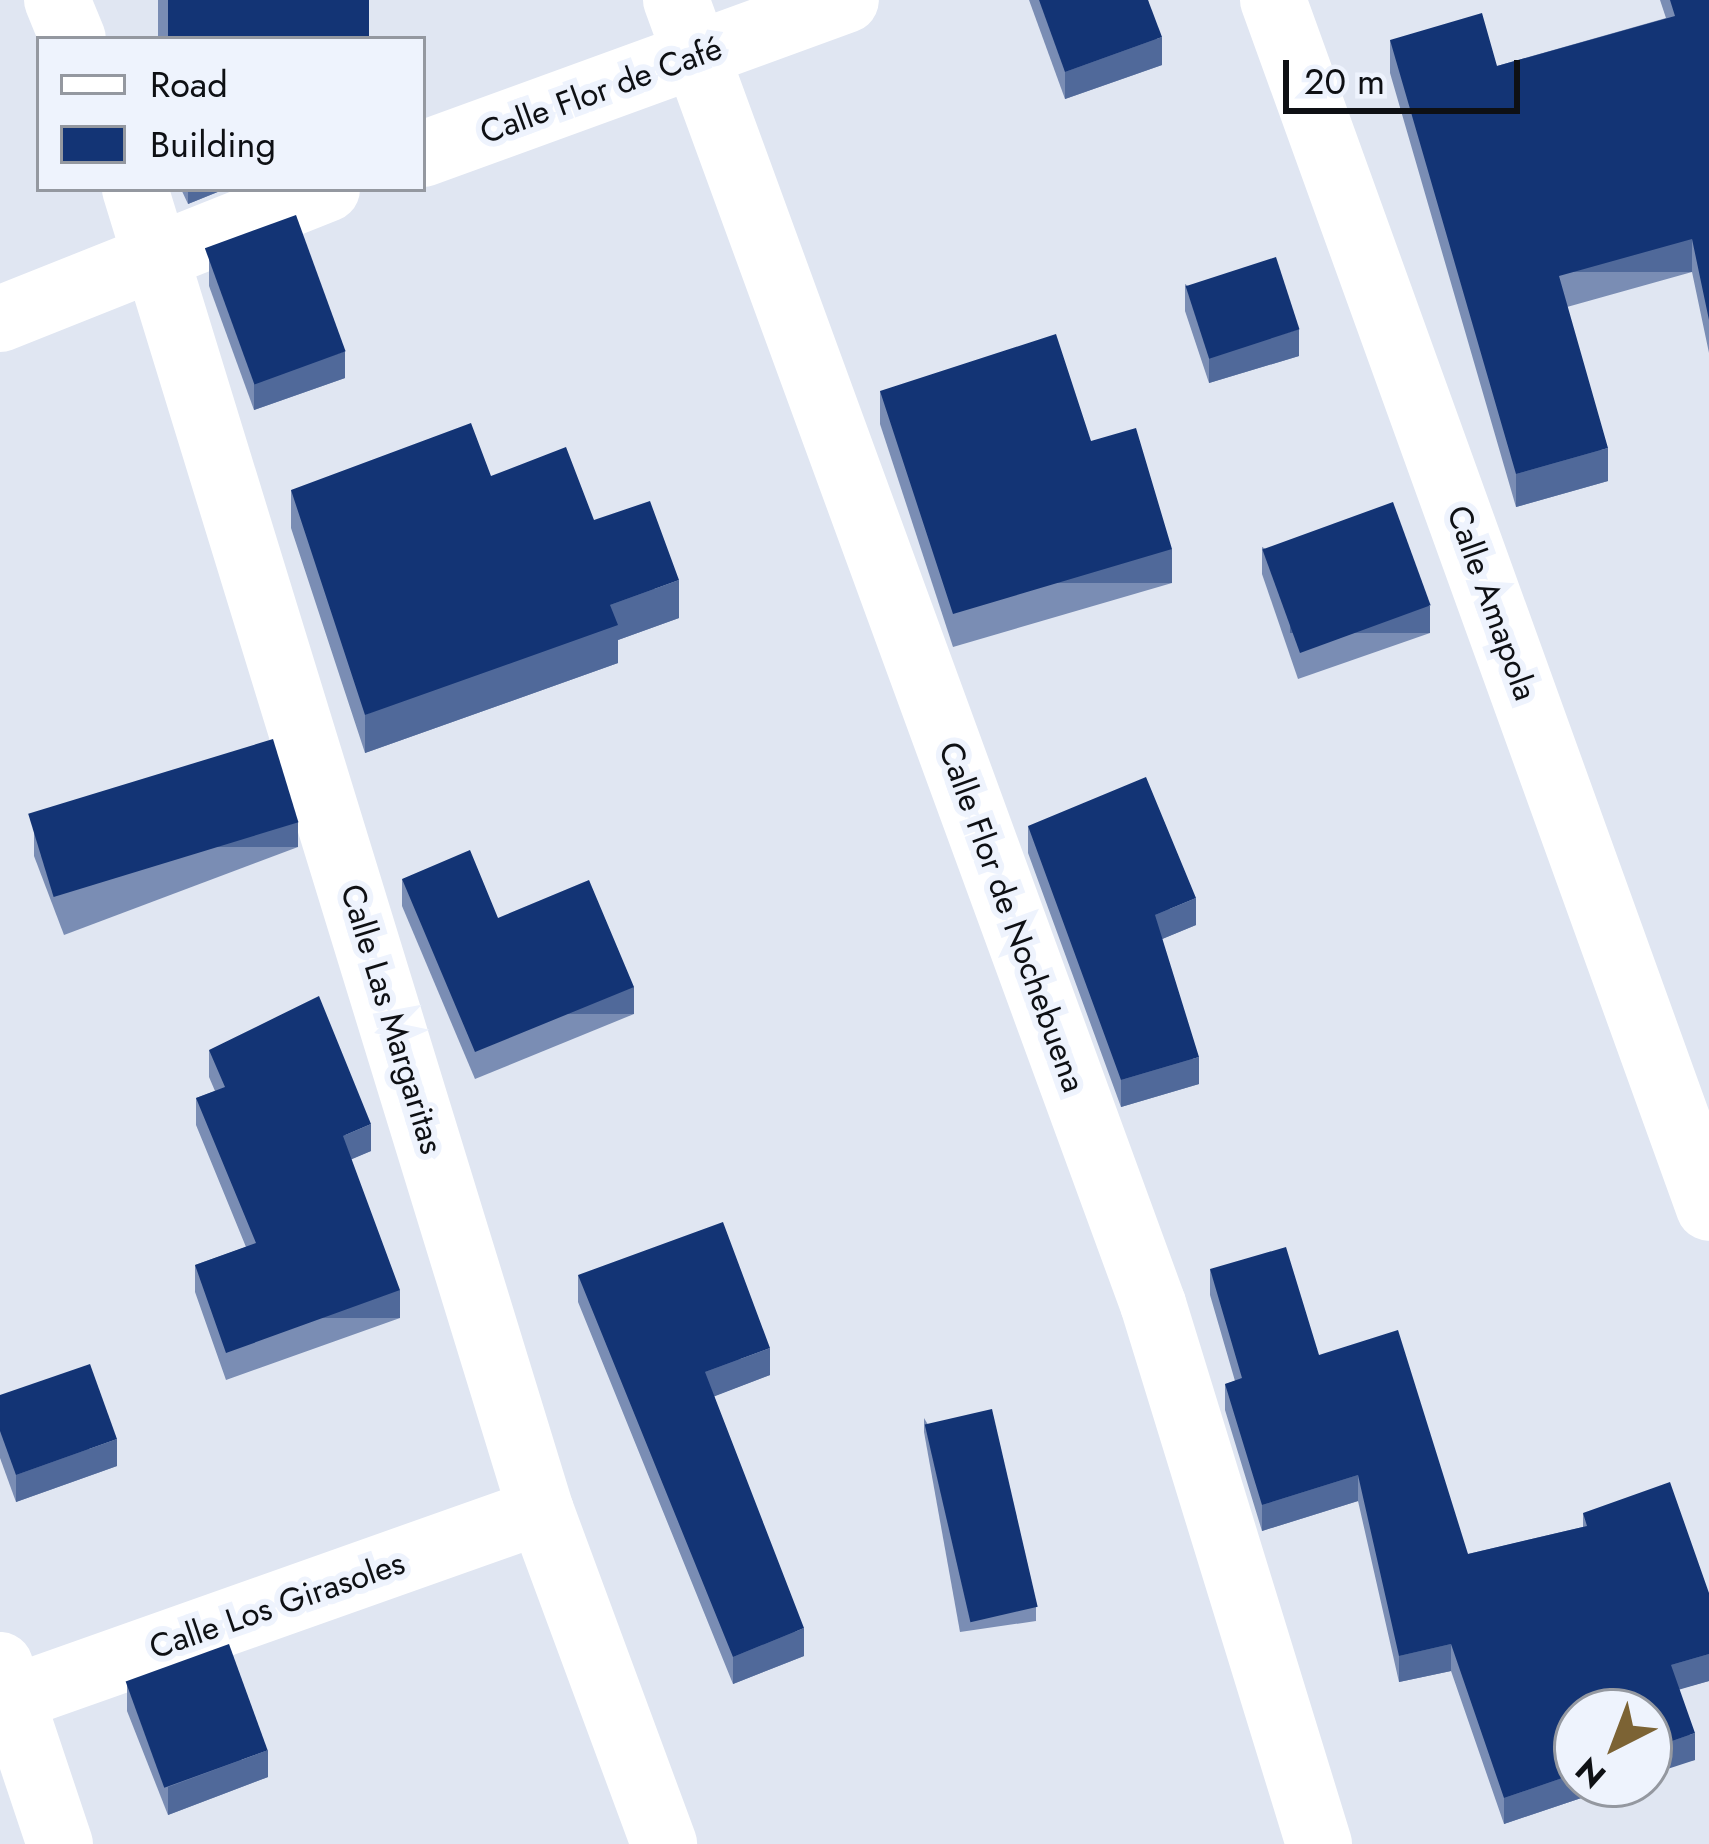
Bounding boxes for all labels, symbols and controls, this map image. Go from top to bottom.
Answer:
street label: Calle Flor de Café [475,28,727,152]
legend [36,36,426,192]
scale bar [1289,36,1526,110]
text: 20 m [1304,55,1385,107]
text: Road [150,58,228,110]
text: Building [150,118,276,170]
street label: Calle Amapola [1438,500,1546,706]
street label: Calle Flor de Nochebuena [930,737,1094,1097]
street label: Calle Las Margaritas [332,880,452,1158]
street label: Calle Los Girasoles [144,1543,410,1667]
north arrow [1553,1688,1673,1808]
text: N [1565,1747,1616,1799]

